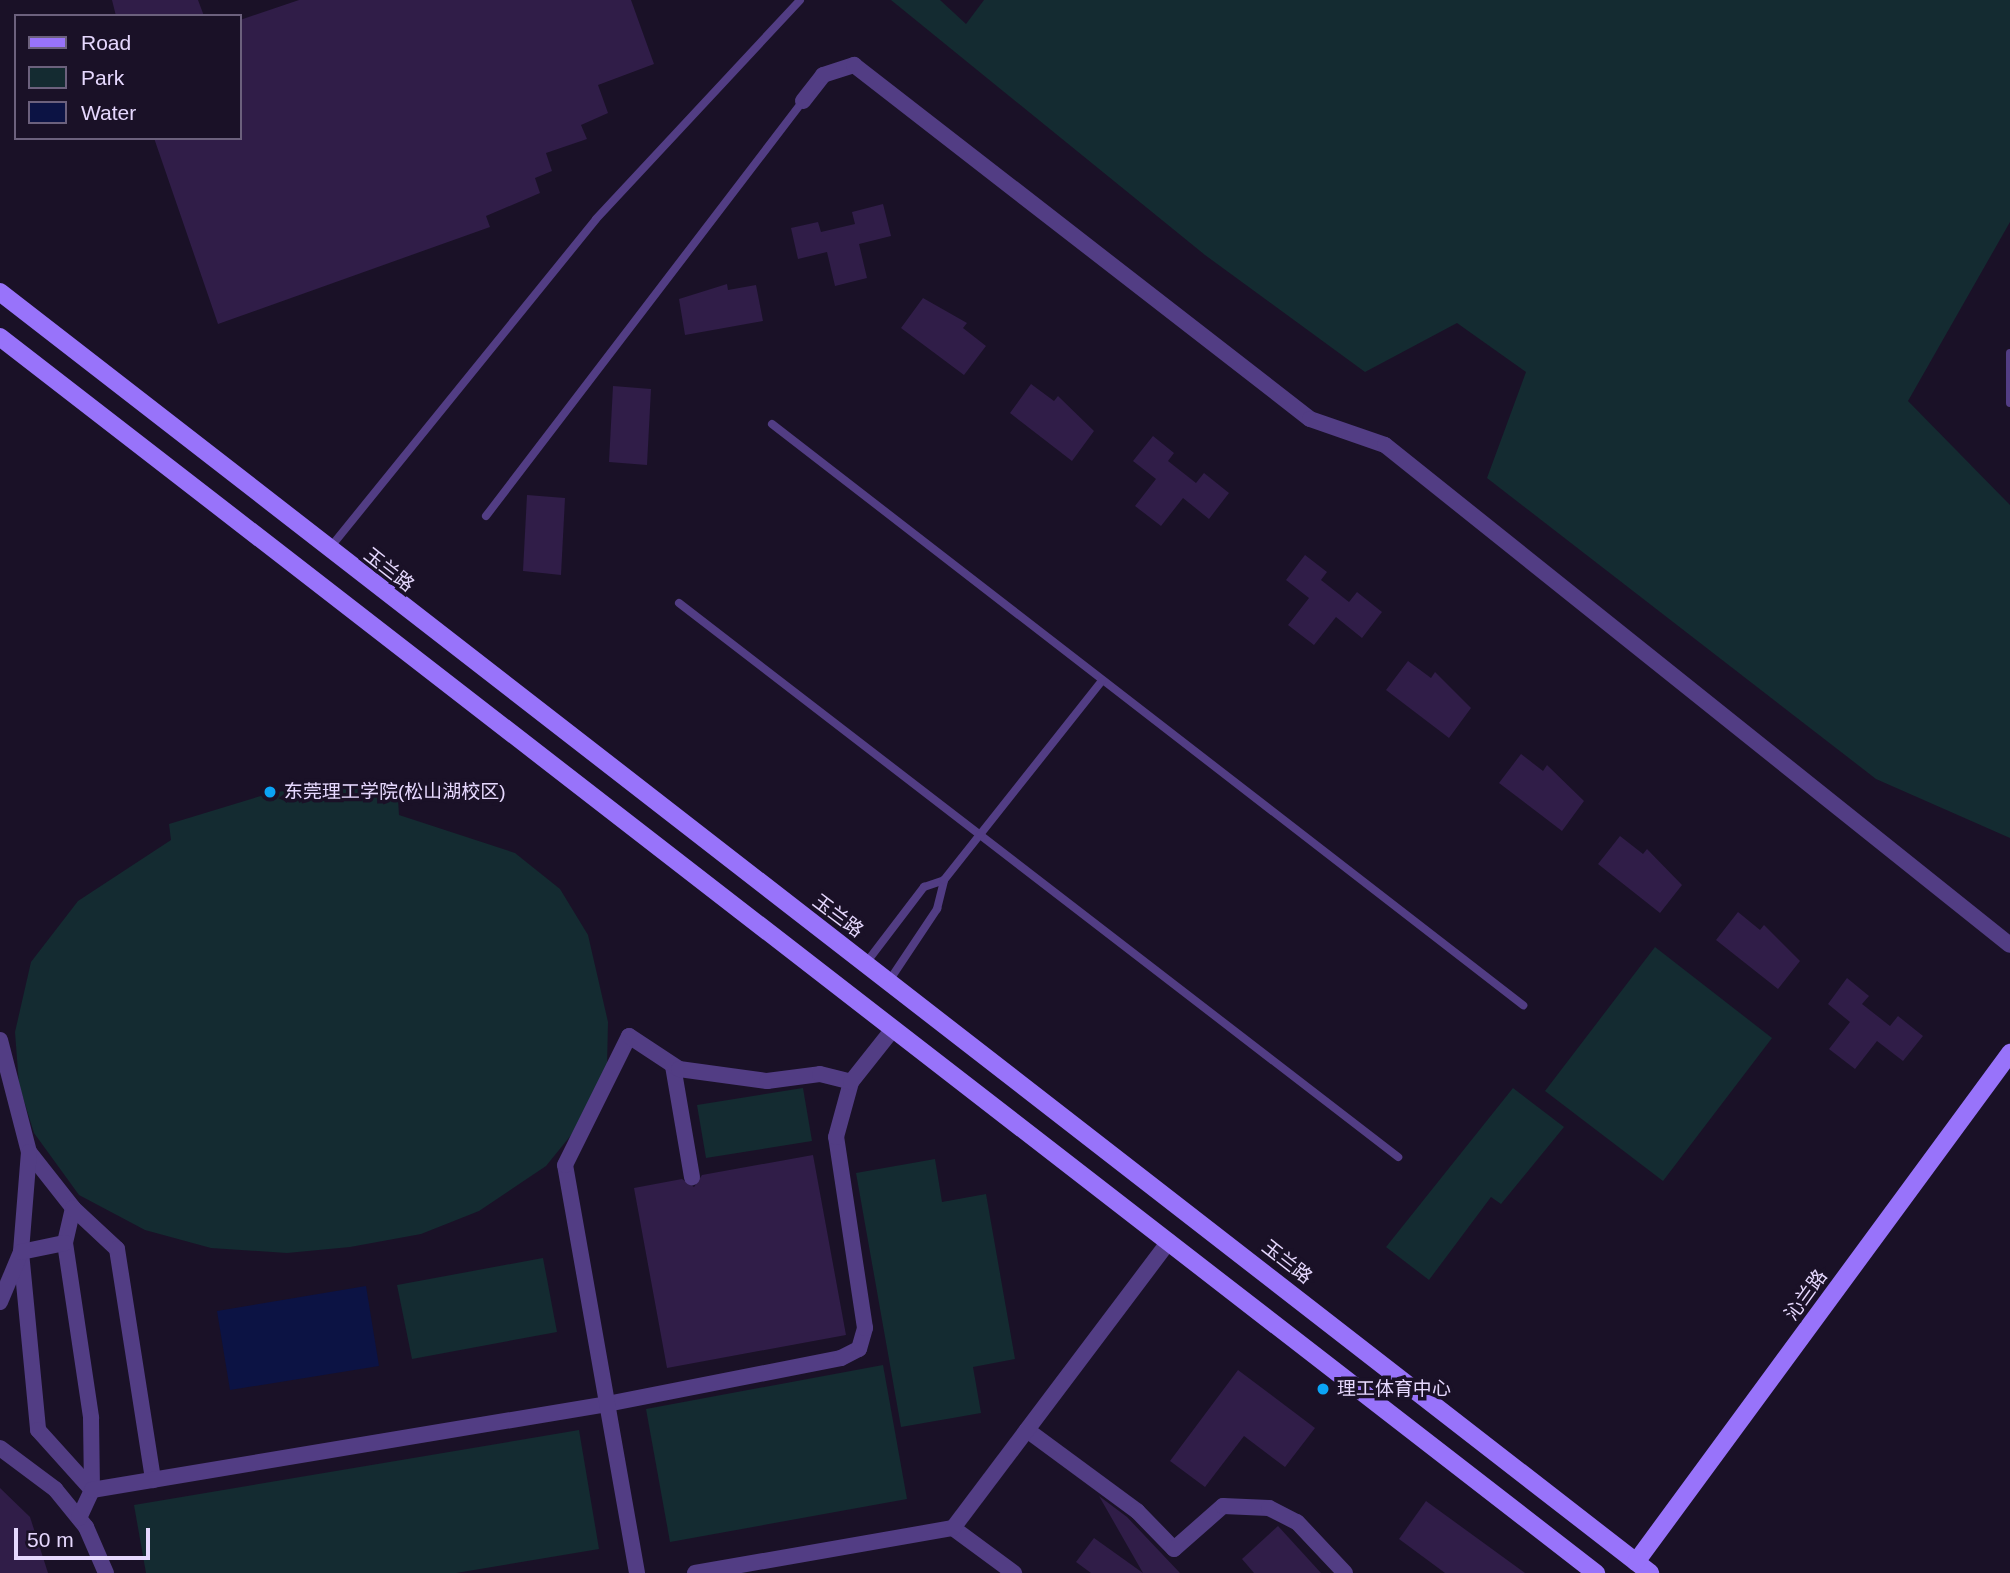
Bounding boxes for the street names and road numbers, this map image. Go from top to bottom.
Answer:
street label: 玉兰路 [360,543,418,597]
street label: 玉兰路 [808,890,868,942]
street label: 玉兰路 [1258,1235,1316,1289]
street label: 沁兰路 [1780,1265,1832,1325]

